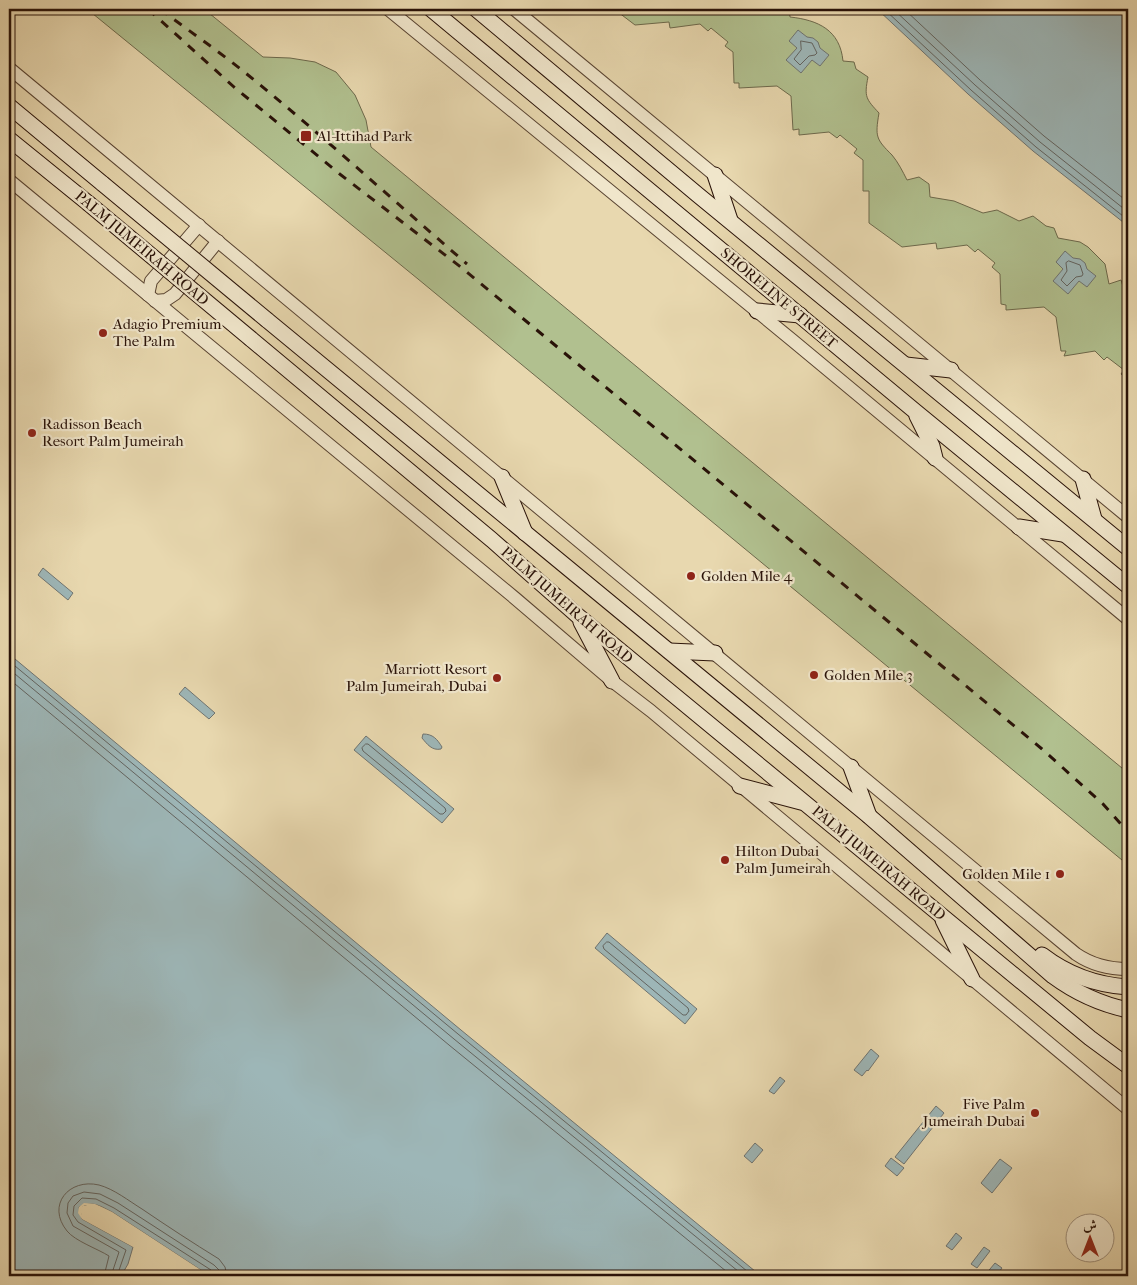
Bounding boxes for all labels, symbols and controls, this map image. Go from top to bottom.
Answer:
place label: Al-Ittihad Park [316,127,412,145]
marker: Al-Ittihad Park [299,129,313,143]
street label: PALM JUMEIRAH ROAD [71,187,213,309]
street label: SHORELINE STREET [717,244,842,353]
place label: Adagio Premium The Palm [112,315,222,350]
marker: Adagio Premium The Palm [97,327,109,339]
place label: Radisson Beach Resort Palm Jumeirah [42,415,184,450]
marker: Radisson Beach Resort Palm Jumeirah [26,427,38,439]
street label: PALM JUMEIRAH ROAD [497,543,637,667]
place label: Golden Mile 4 [701,567,793,585]
marker: Golden Mile 4 [685,570,697,582]
place label: Marriott Resort Palm Jumeirah, Dubai [346,660,488,695]
place label: Golden Mile 3 [824,666,913,684]
marker: Golden Mile 3 [808,669,820,681]
marker: Marriott Resort Palm Jumeirah, Dubai [491,672,503,684]
street label: PALM JUMEIRAH ROAD [808,802,950,924]
place label: Hilton Dubai Palm Jumeirah [735,842,831,877]
marker: Hilton Dubai Palm Jumeirah [719,854,731,866]
place label: Golden Mile 1 [962,865,1050,883]
marker: Golden Mile 1 [1054,868,1066,880]
place label: Five Palm Jumeirah Dubai [922,1095,1026,1130]
marker: Five Palm Jumeirah Dubai [1029,1107,1041,1119]
north arrow [1064,1212,1114,1262]
text: ش [1083,1217,1097,1234]

